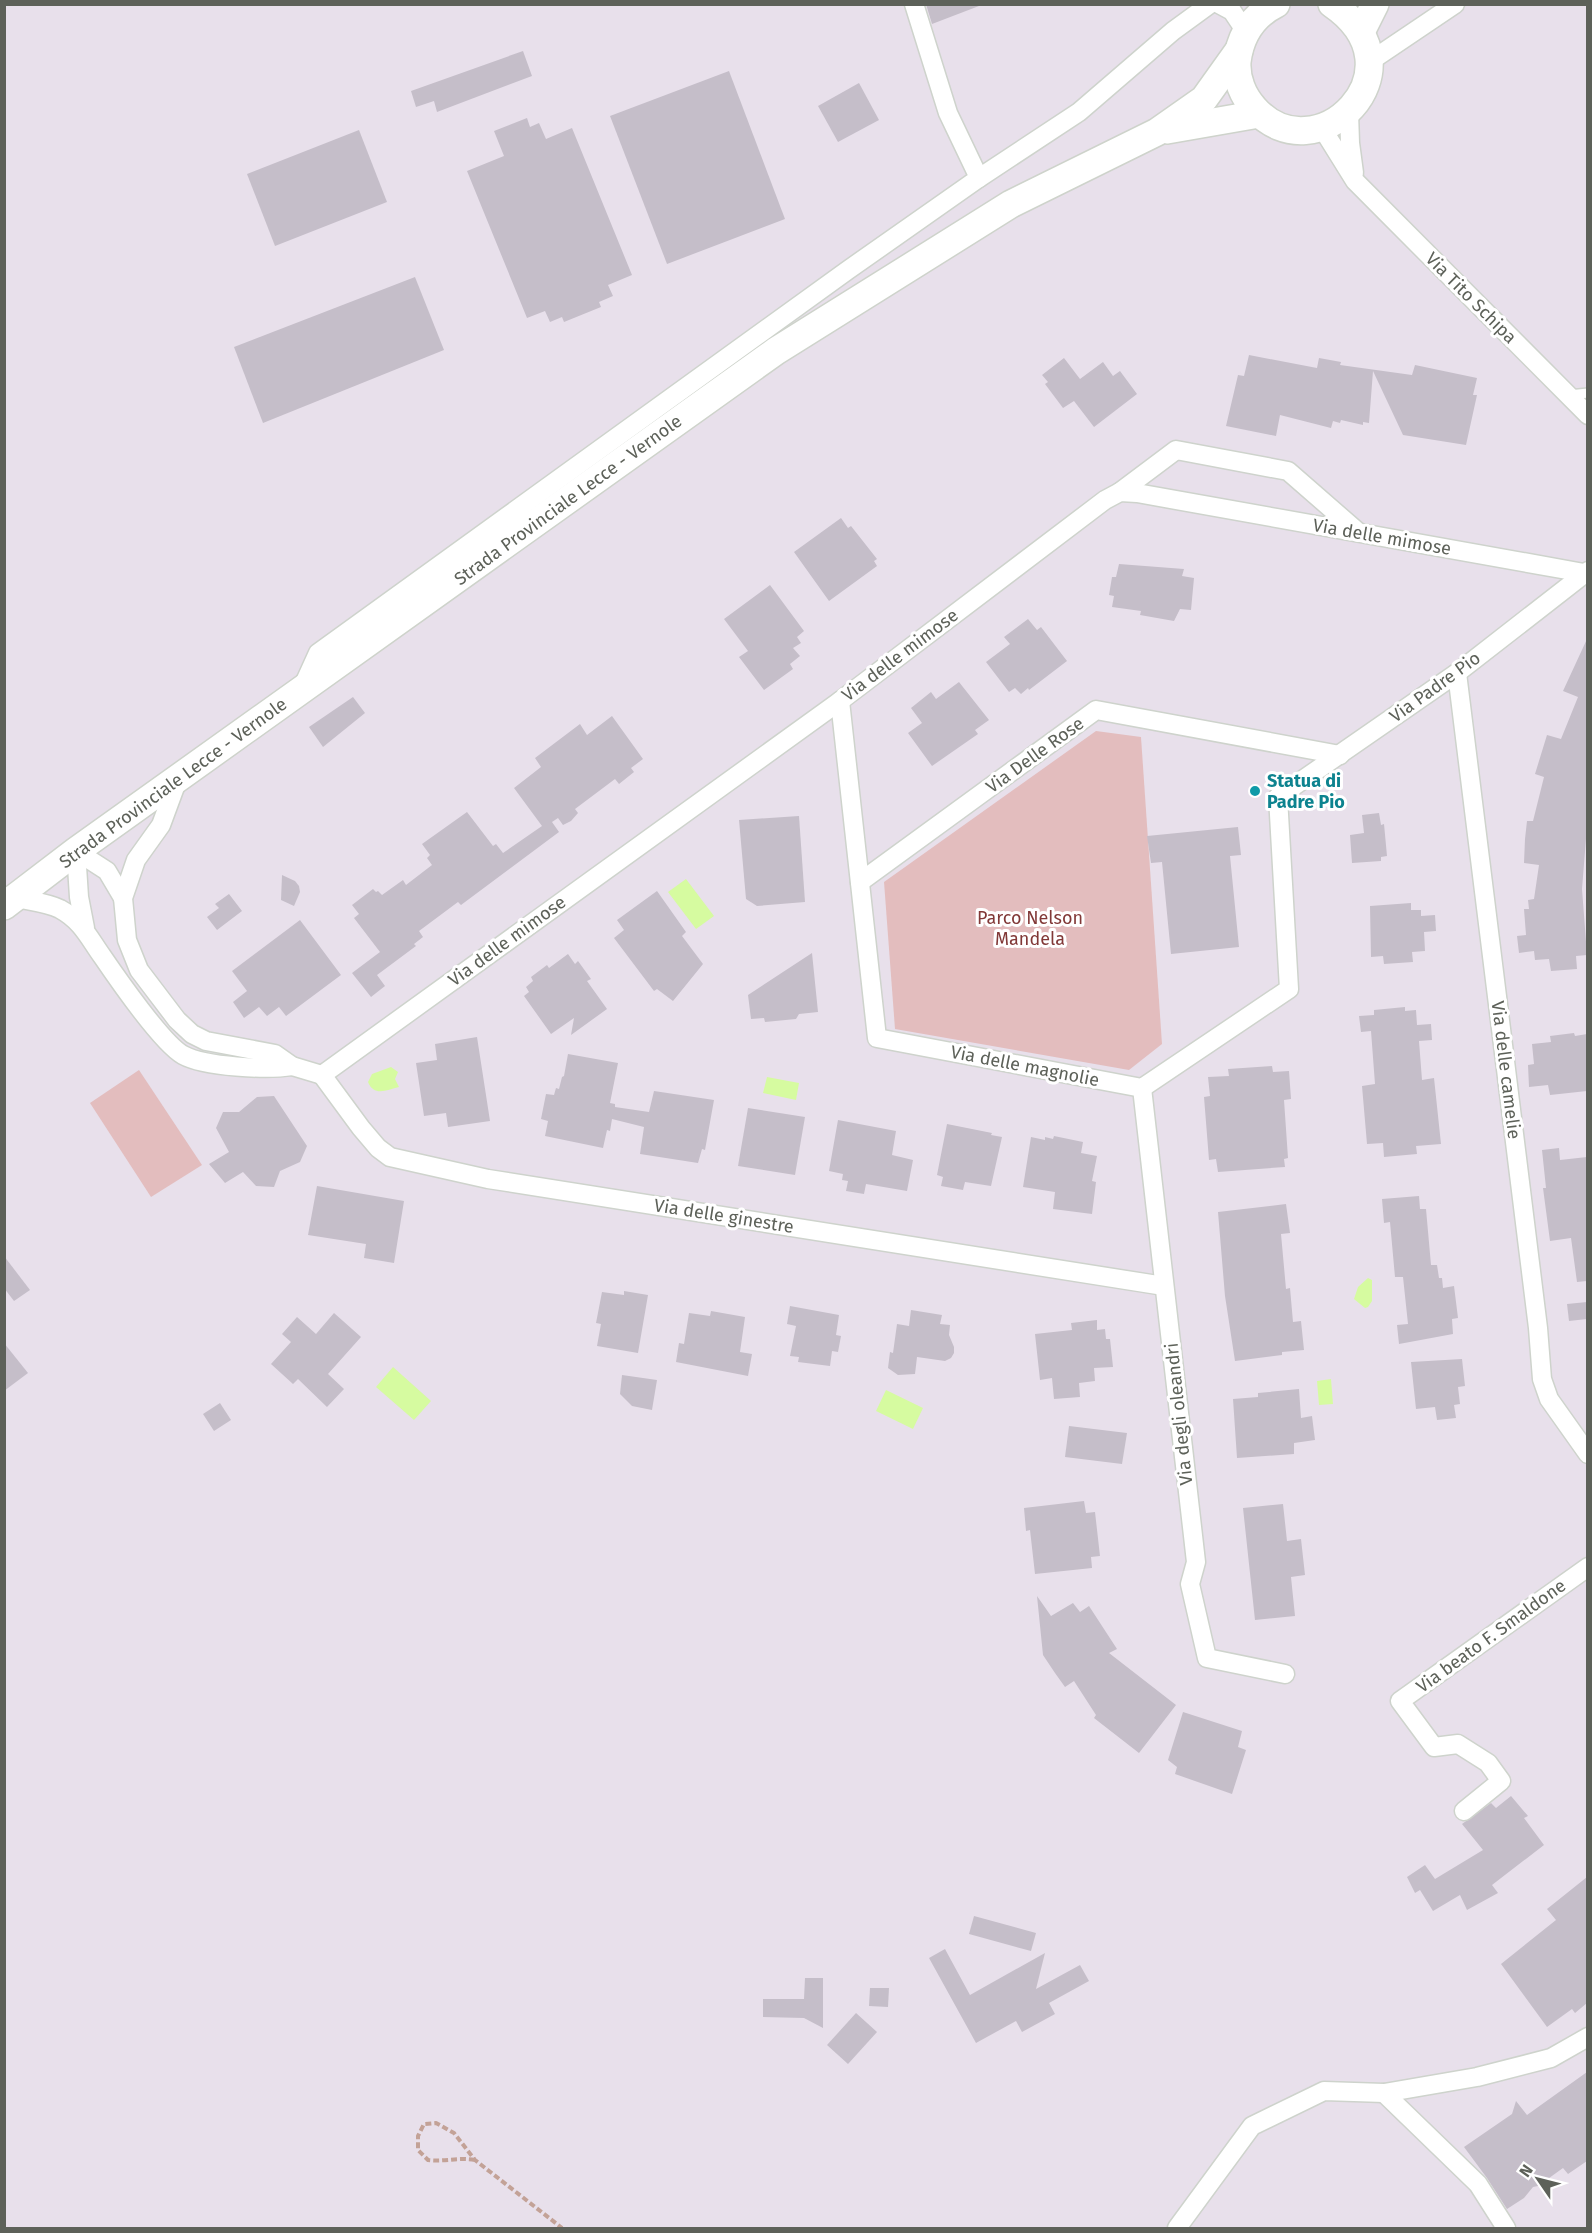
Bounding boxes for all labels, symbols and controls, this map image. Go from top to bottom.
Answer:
street label: Via Tito Schipa [1421,248,1521,348]
street label: Strada Provinciale Lecce - Vernole [450,410,686,590]
street label: Via delle mimose [1311,514,1453,560]
street label: Via delle mimose [838,604,962,706]
street label: Via Padre Pio [1385,647,1485,727]
street label: Strada Provinciale Lecce - Vernole [55,693,291,873]
street label: Via Delle Rose [982,712,1088,798]
place label: Statua di Padre Pio [1267,770,1345,813]
marker: Statua di Padre Pio [1248,784,1262,798]
street label: Via delle mimose [444,891,570,991]
park label: Parco Nelson Mandela [977,907,1083,950]
street label: Via delle camelie [1487,1000,1525,1140]
street label: Via delle magnolie [949,1041,1101,1091]
street label: Via delle ginestre [653,1194,795,1238]
street label: Via degli oleandri [1161,1342,1197,1486]
street label: Via beato F. Smaldone [1412,1574,1570,1698]
north arrow [1508,2149,1568,2209]
text: N [1515,2161,1537,2180]

